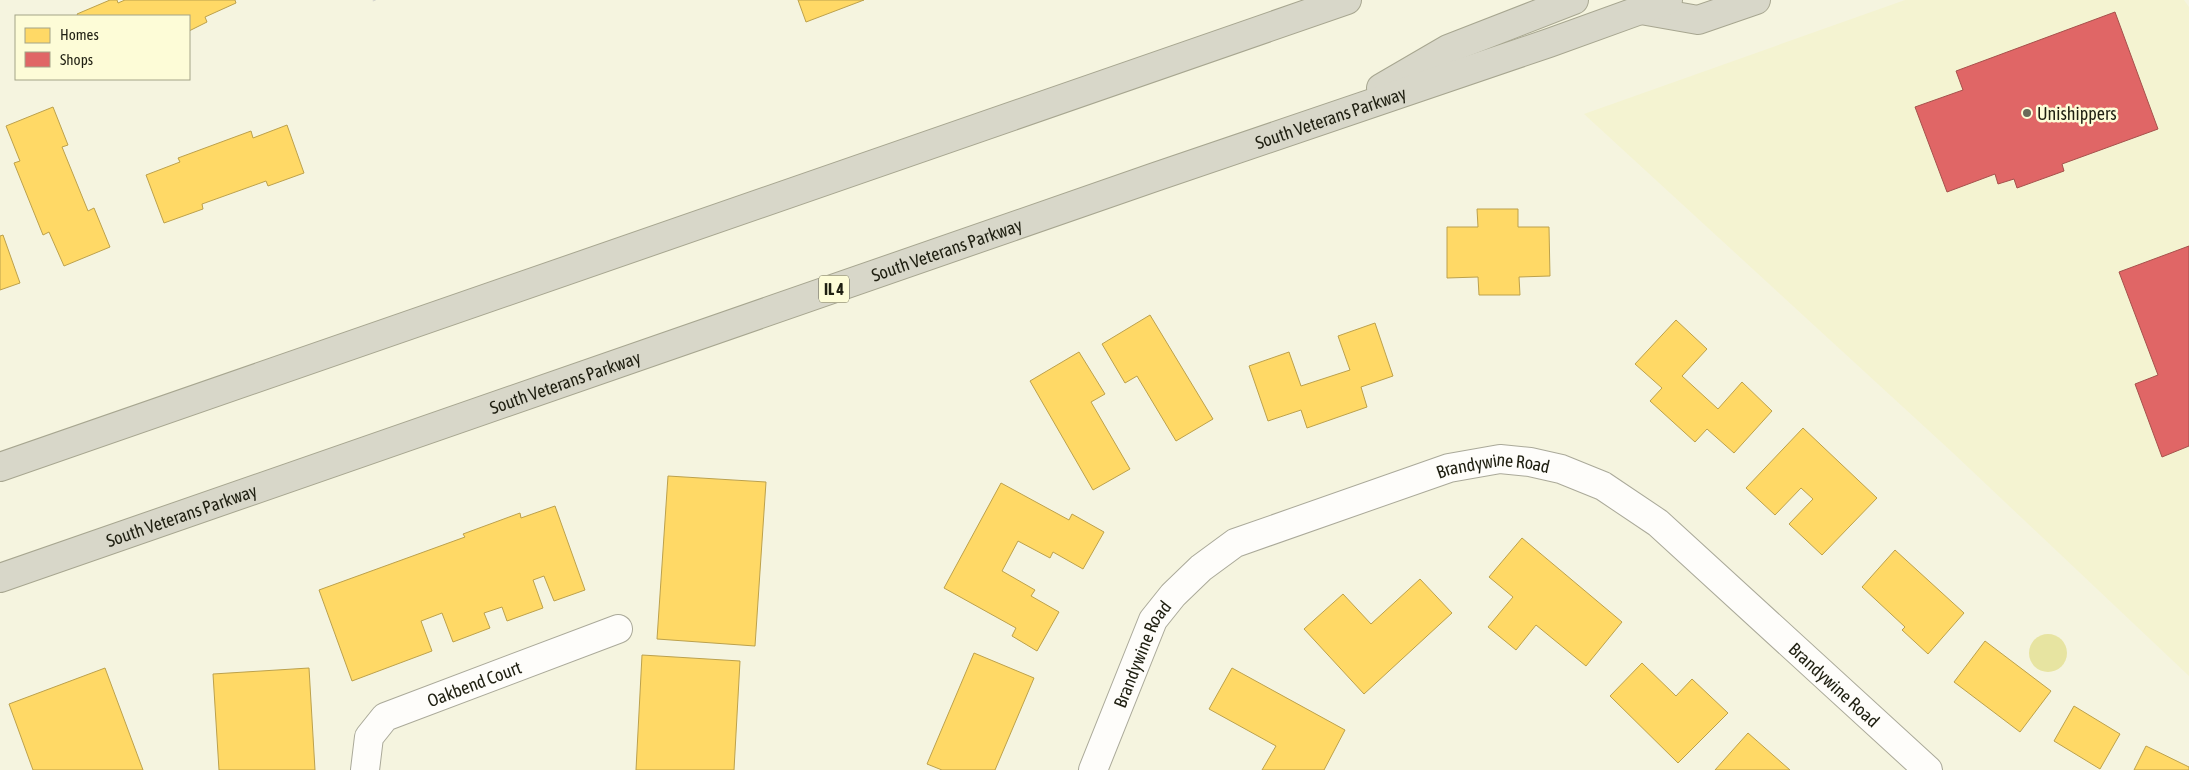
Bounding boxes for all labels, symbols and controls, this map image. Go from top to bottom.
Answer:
legend [15,15,190,80]
text: Homes [60,26,99,43]
text: Shops [60,51,93,68]
street label: South Veterans Parkway [1252,82,1409,153]
place label: Unishippers [2037,103,2117,124]
marker: Unishippers [2021,107,2033,119]
street label: South Veterans Parkway [868,214,1025,285]
road number: IL 4 [819,276,849,302]
street label: South Veterans Parkway [487,346,643,418]
street label: Brandywine Road [1433,448,1552,482]
street label: South Veterans Parkway [103,479,260,551]
street label: Brandywine Road [1109,596,1175,710]
street label: Brandywine Road [1785,638,1884,731]
street label: Oakbend Court [424,656,524,711]

